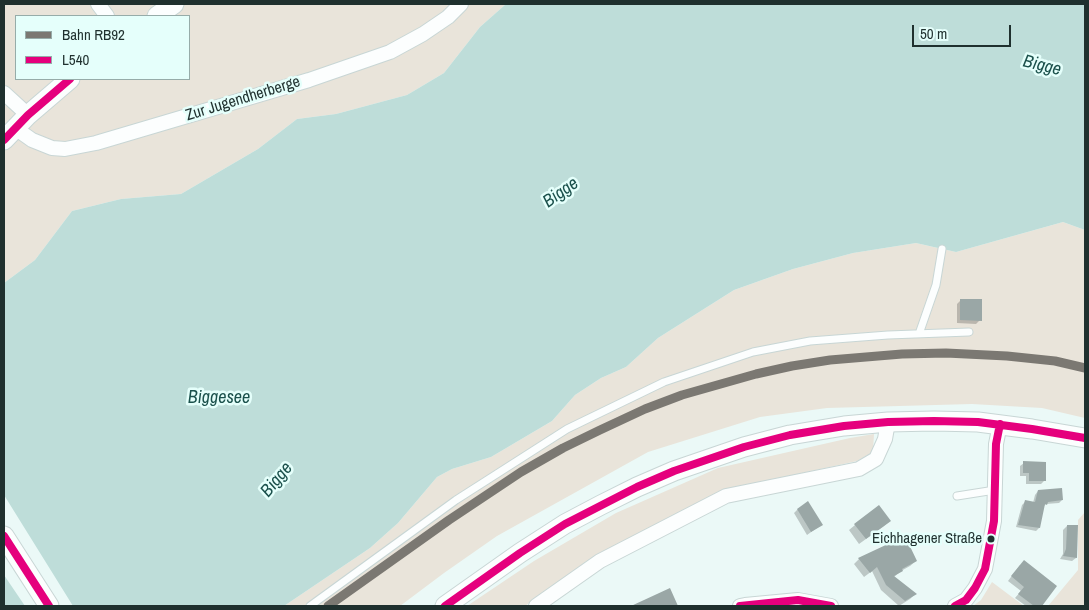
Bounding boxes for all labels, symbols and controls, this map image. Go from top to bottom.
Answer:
legend [15,15,190,80]
scale bar [914,15,1013,47]
text: 50 m [920,23,947,44]
text: Bahn RB92 [62,24,125,45]
text: L540 [62,49,89,70]
water label: Bigge [1021,51,1063,81]
street label: Zur Jugendherberge [183,72,303,126]
water label: Bigge [539,173,583,213]
water label: Biggesee [188,387,250,409]
water label: Bigge [256,458,298,502]
place label: Eichhagener Straße [872,530,982,548]
marker: Eichhagener Straße [986,534,996,544]

